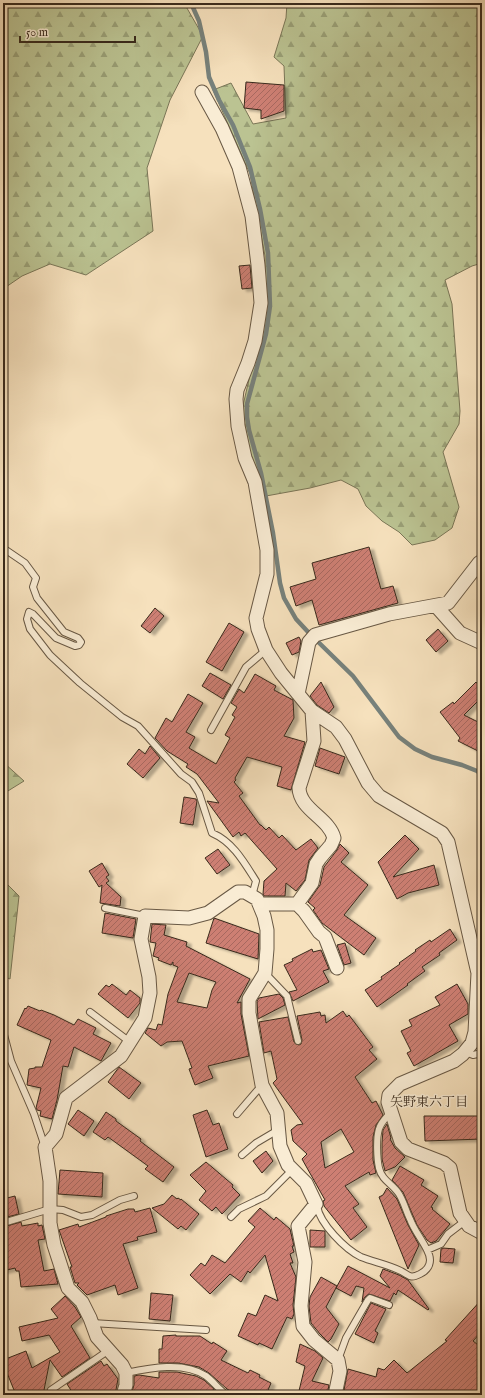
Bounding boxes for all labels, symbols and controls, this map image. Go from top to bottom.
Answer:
scale bar [20,18,135,44]
text: 50 m [26,25,48,40]
district label: 矢野東六丁目 [390,1094,468,1111]

